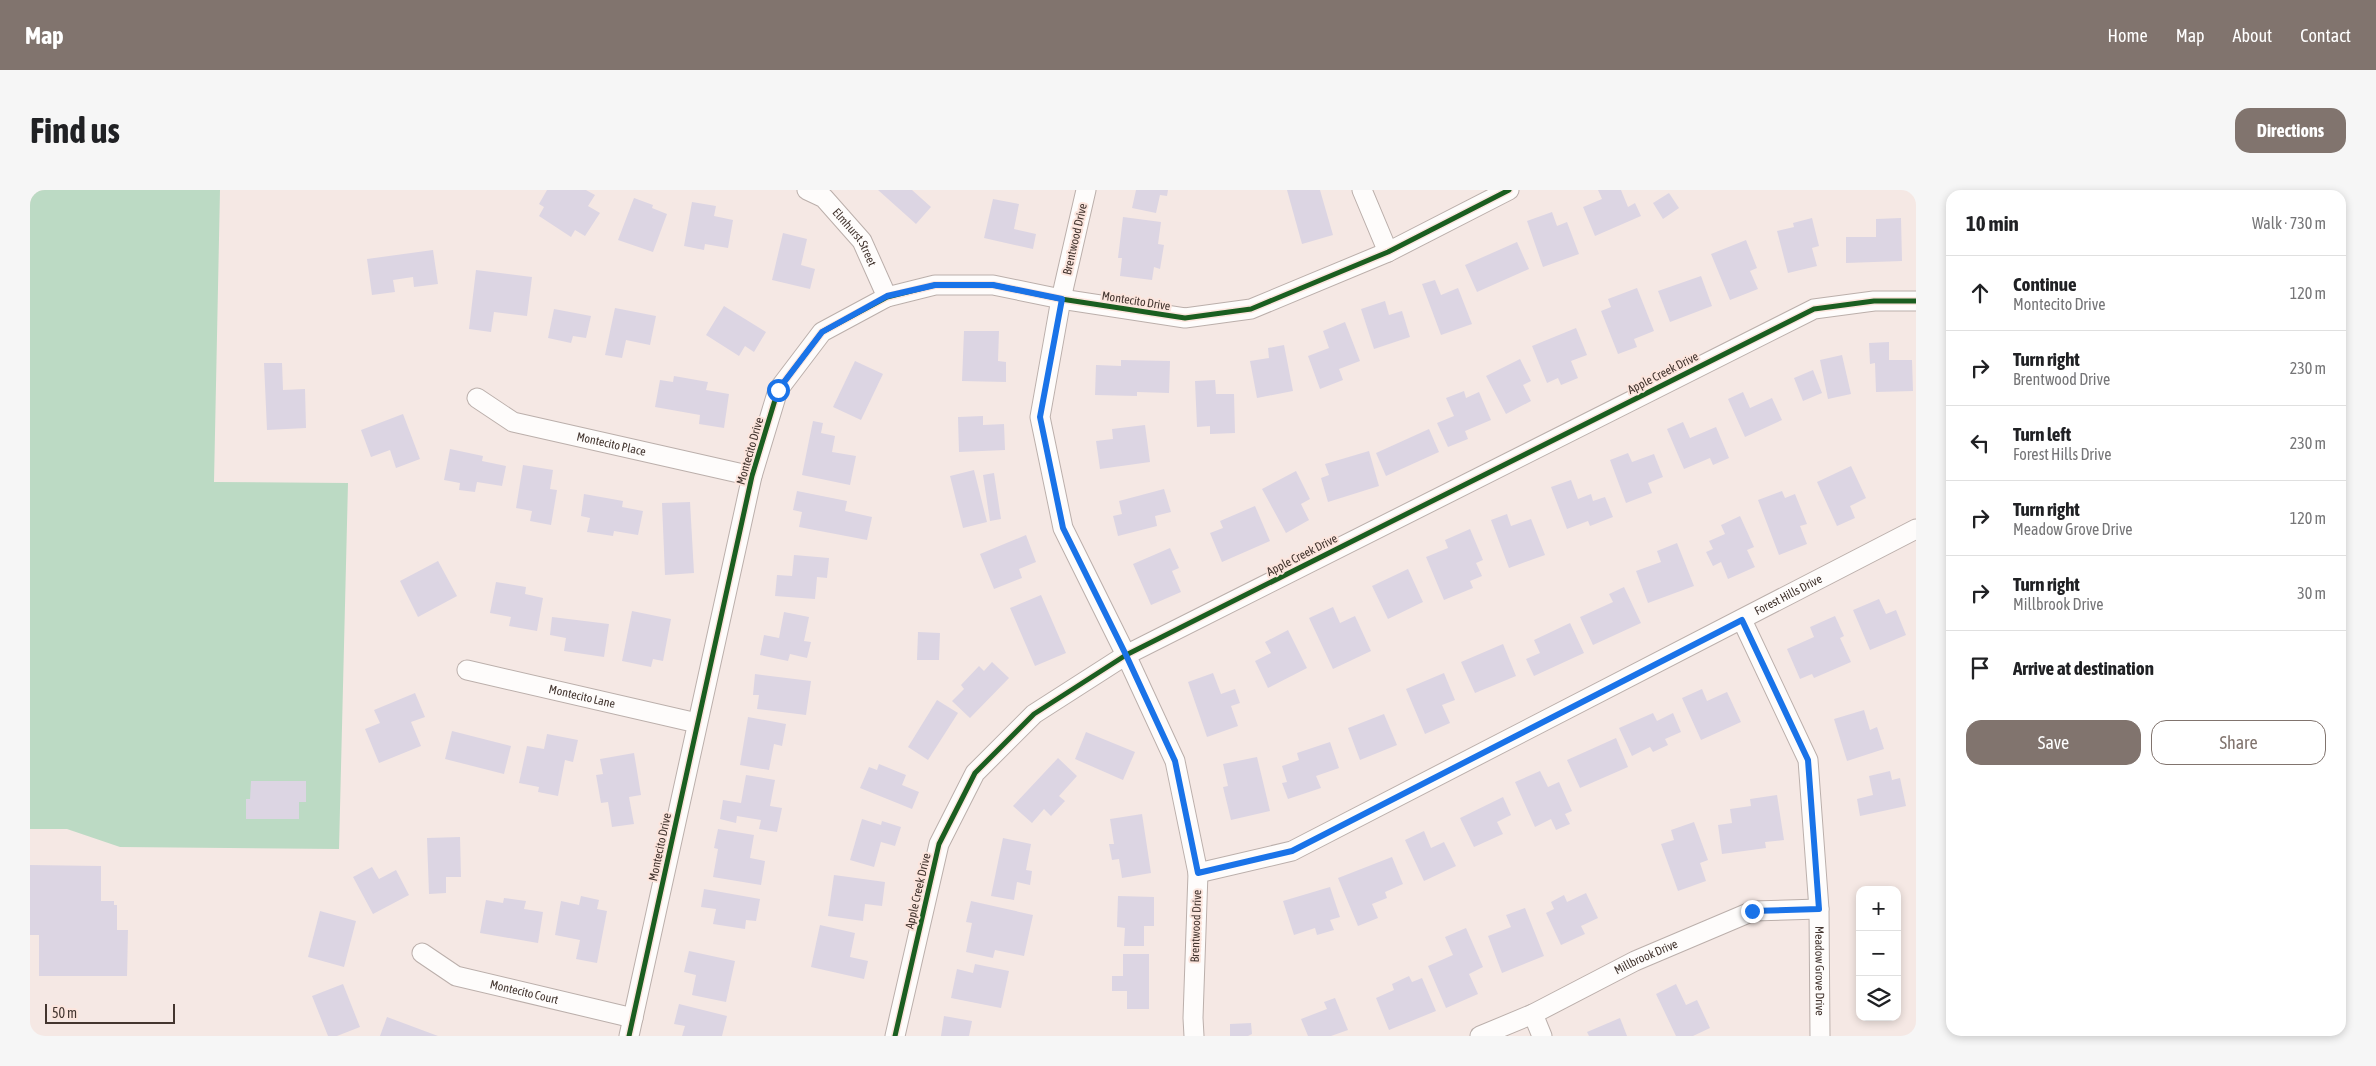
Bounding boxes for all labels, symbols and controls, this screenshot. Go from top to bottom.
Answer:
text: Map [25,22,64,49]
text: Home [2108,25,2148,46]
text: Map [2176,25,2205,46]
text: About [2233,25,2272,46]
text: Contact [2300,25,2351,46]
button: Directions [2235,108,2346,153]
text: Find us [30,110,120,150]
street label: Brentwood Drive [1060,202,1090,276]
street label: Elmhurst Street [830,206,880,269]
text: 10 min [1966,211,2019,235]
text: Walk · 730 m [2252,214,2326,232]
text: Continue [2013,273,2077,295]
icon: ahead [1966,279,1994,307]
text: 120 m [2290,284,2326,302]
street label: Montecito Drive [1101,289,1171,313]
text: Montecito Drive [2013,295,2105,313]
text: Turn right [2013,348,2080,370]
street label: Apple Creek Drive [1625,349,1701,397]
icon: right [1966,354,1994,382]
text: 230 m [2290,359,2326,377]
text: Brentwood Drive [2013,370,2110,388]
route start [767,379,790,402]
street label: Montecito Drive [734,416,766,486]
text: Turn left [2013,423,2071,445]
icon: left [1966,429,1994,457]
street label: Montecito Place [575,430,647,459]
text: 230 m [2290,434,2326,452]
text: Forest Hills Drive [2013,445,2111,463]
text: Turn right [2013,498,2080,520]
icon: right [1966,504,1994,532]
text: 120 m [2290,509,2326,527]
text: Meadow Grove Drive [2013,520,2133,538]
street label: Apple Creek Drive [1264,531,1340,579]
street label: Forest Hills Drive [1752,572,1824,618]
text: Turn right [2013,573,2080,595]
icon: right [1966,579,1994,607]
text: 30 m [2297,584,2326,602]
text: Millbrook Drive [2013,595,2104,613]
icon: arrive [1966,654,1994,682]
text: Arrive at destination [2013,657,2154,679]
street label: Montecito Lane [547,682,617,711]
button: Save [1966,720,2141,765]
button: Share [2151,720,2326,765]
street label: Montecito Drive [646,812,674,882]
street label: Apple Creek Drive [902,852,934,930]
map controls [1856,886,1901,1021]
button: + [1856,886,1901,931]
street label: Brentwood Drive [1188,889,1204,963]
route end [1741,900,1764,923]
street label: Meadow Grove Drive [1812,926,1827,1016]
button: − [1856,931,1901,976]
street label: Millbrook Drive [1612,937,1680,978]
button: layers [1856,976,1901,1021]
street label: Montecito Court [488,977,560,1007]
scale bar [45,1001,175,1024]
text: 50 m [52,1005,77,1021]

